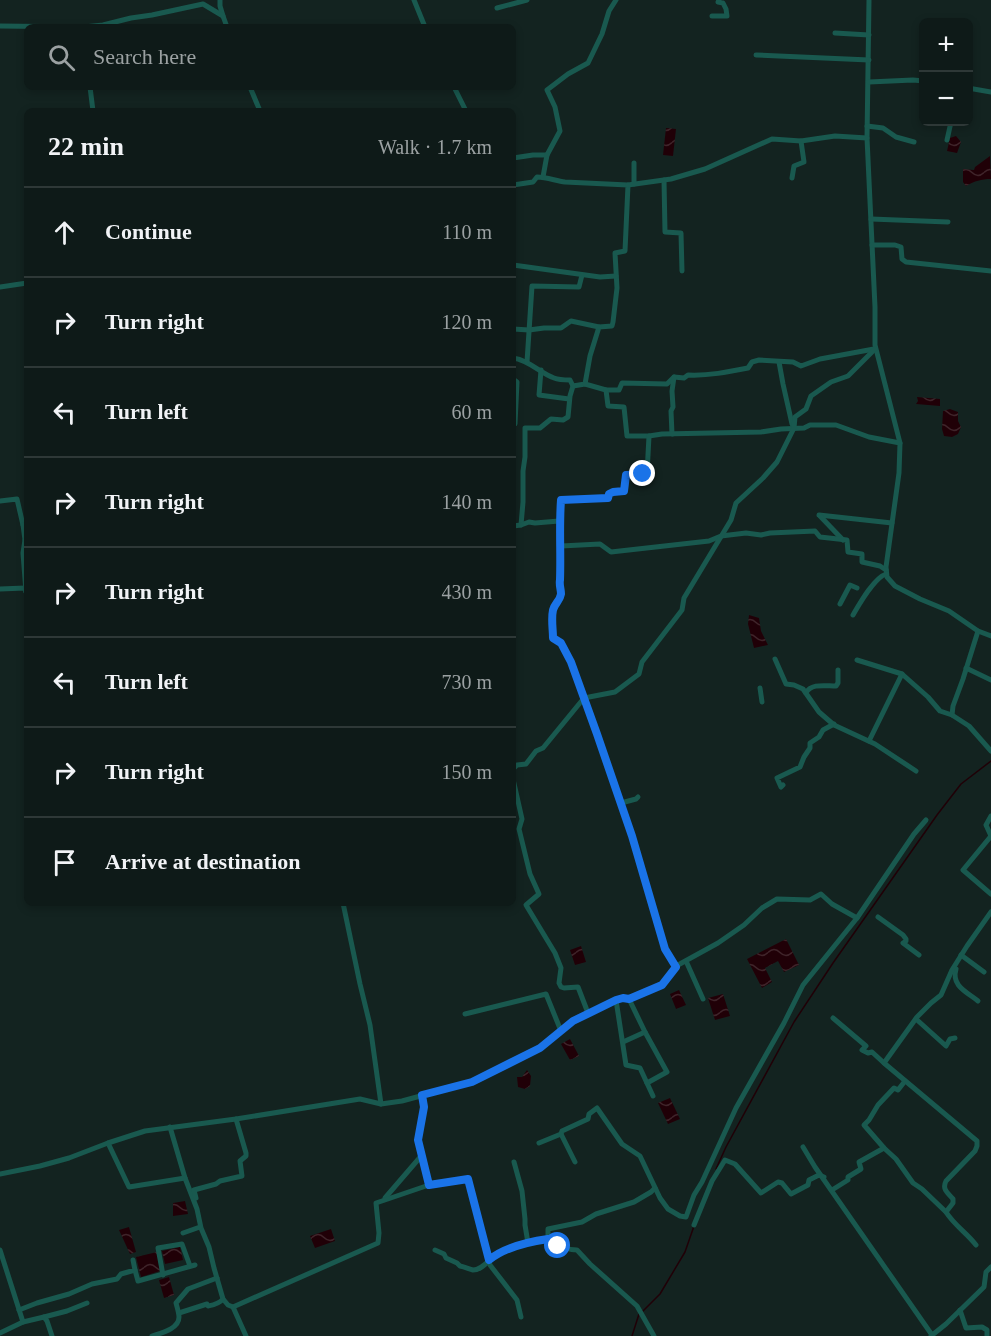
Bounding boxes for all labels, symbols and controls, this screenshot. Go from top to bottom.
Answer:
map controls [919,18,973,126]
button: + [919,18,973,72]
search box [24,24,516,90]
icon: search [45,41,78,74]
text: Search here [93,44,196,69]
button: − [919,72,973,126]
text: 22 min [48,132,124,161]
text: Walk · 1.7 km [378,136,492,158]
icon: ahead [48,216,81,249]
text: Continue [105,219,192,244]
text: 110 m [442,221,492,243]
icon: right [48,306,81,339]
text: Turn right [105,309,204,334]
text: 120 m [441,311,492,333]
icon: left [48,396,81,429]
text: Turn left [105,399,188,424]
text: 60 m [451,401,492,423]
route end [629,460,655,486]
icon: right [48,486,81,519]
text: Turn right [105,489,204,514]
text: 140 m [441,491,492,513]
icon: right [48,576,81,609]
text: Turn right [105,579,204,604]
text: 430 m [441,581,492,603]
icon: left [48,666,81,699]
text: Turn left [105,669,188,694]
text: 730 m [441,671,492,693]
icon: right [48,756,81,789]
text: Turn right [105,759,204,784]
text: 150 m [441,761,492,783]
icon: arrive [48,846,81,879]
text: Arrive at destination [105,849,301,874]
route start [544,1232,570,1258]

